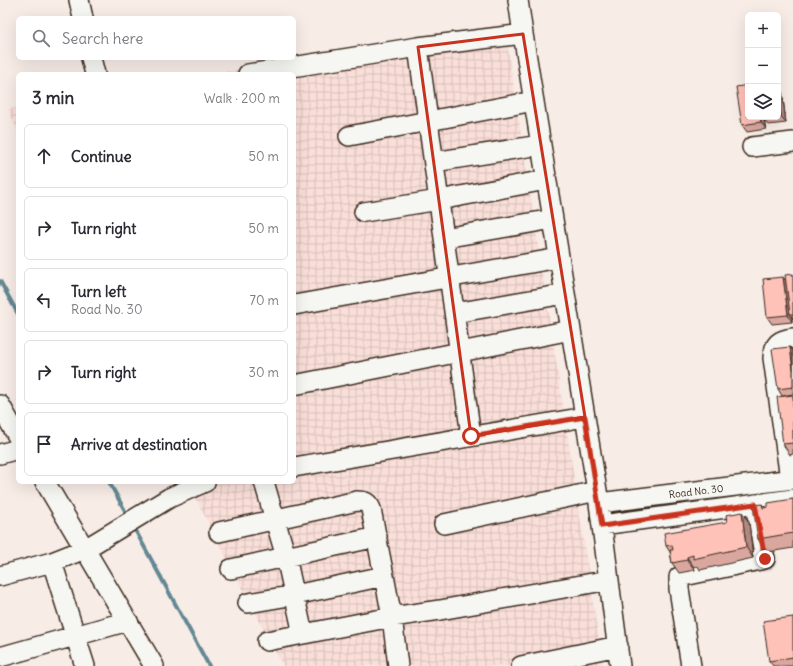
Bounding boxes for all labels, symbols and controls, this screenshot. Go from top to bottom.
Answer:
map controls [745,12,781,120]
button: + [745,12,781,48]
search box [16,16,296,60]
icon: search [30,27,52,49]
text: Search here [62,29,143,48]
button: − [745,48,781,84]
button: layers [745,84,781,120]
text: 3 min [32,87,74,109]
text: Walk · 200 m [204,90,280,107]
icon: ahead [33,145,55,167]
text: Continue [71,147,132,166]
text: 50 m [248,148,279,165]
icon: right [33,217,55,239]
text: Turn right [71,219,136,238]
text: 50 m [248,220,279,237]
text: Turn left [71,282,126,301]
icon: left [33,289,55,311]
text: 70 m [250,292,279,309]
text: Road No. 30 [71,301,142,318]
icon: right [33,361,55,383]
text: Turn right [71,363,136,382]
text: 30 m [249,364,279,381]
route start [462,427,480,445]
icon: arrive [33,433,55,455]
text: Arrive at destination [71,435,207,454]
street label: Road No. 30 [668,482,724,501]
route end [756,550,774,568]

